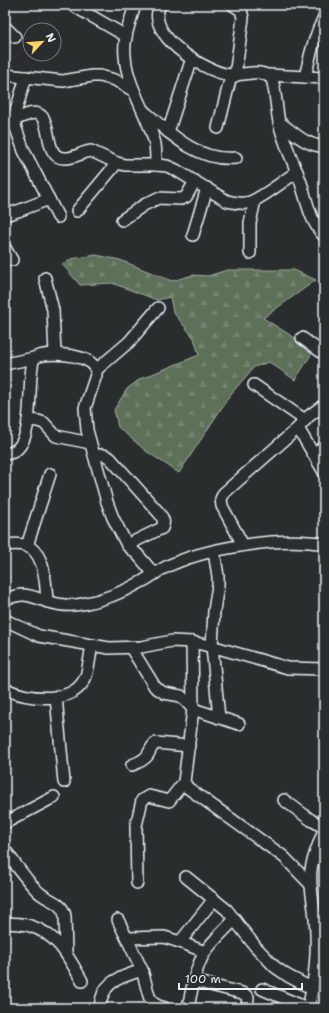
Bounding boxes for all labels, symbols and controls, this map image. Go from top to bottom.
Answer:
north arrow [22,22,62,62]
text: N [42,31,59,45]
scale bar [179,965,302,991]
text: 100 m [185,971,221,987]

